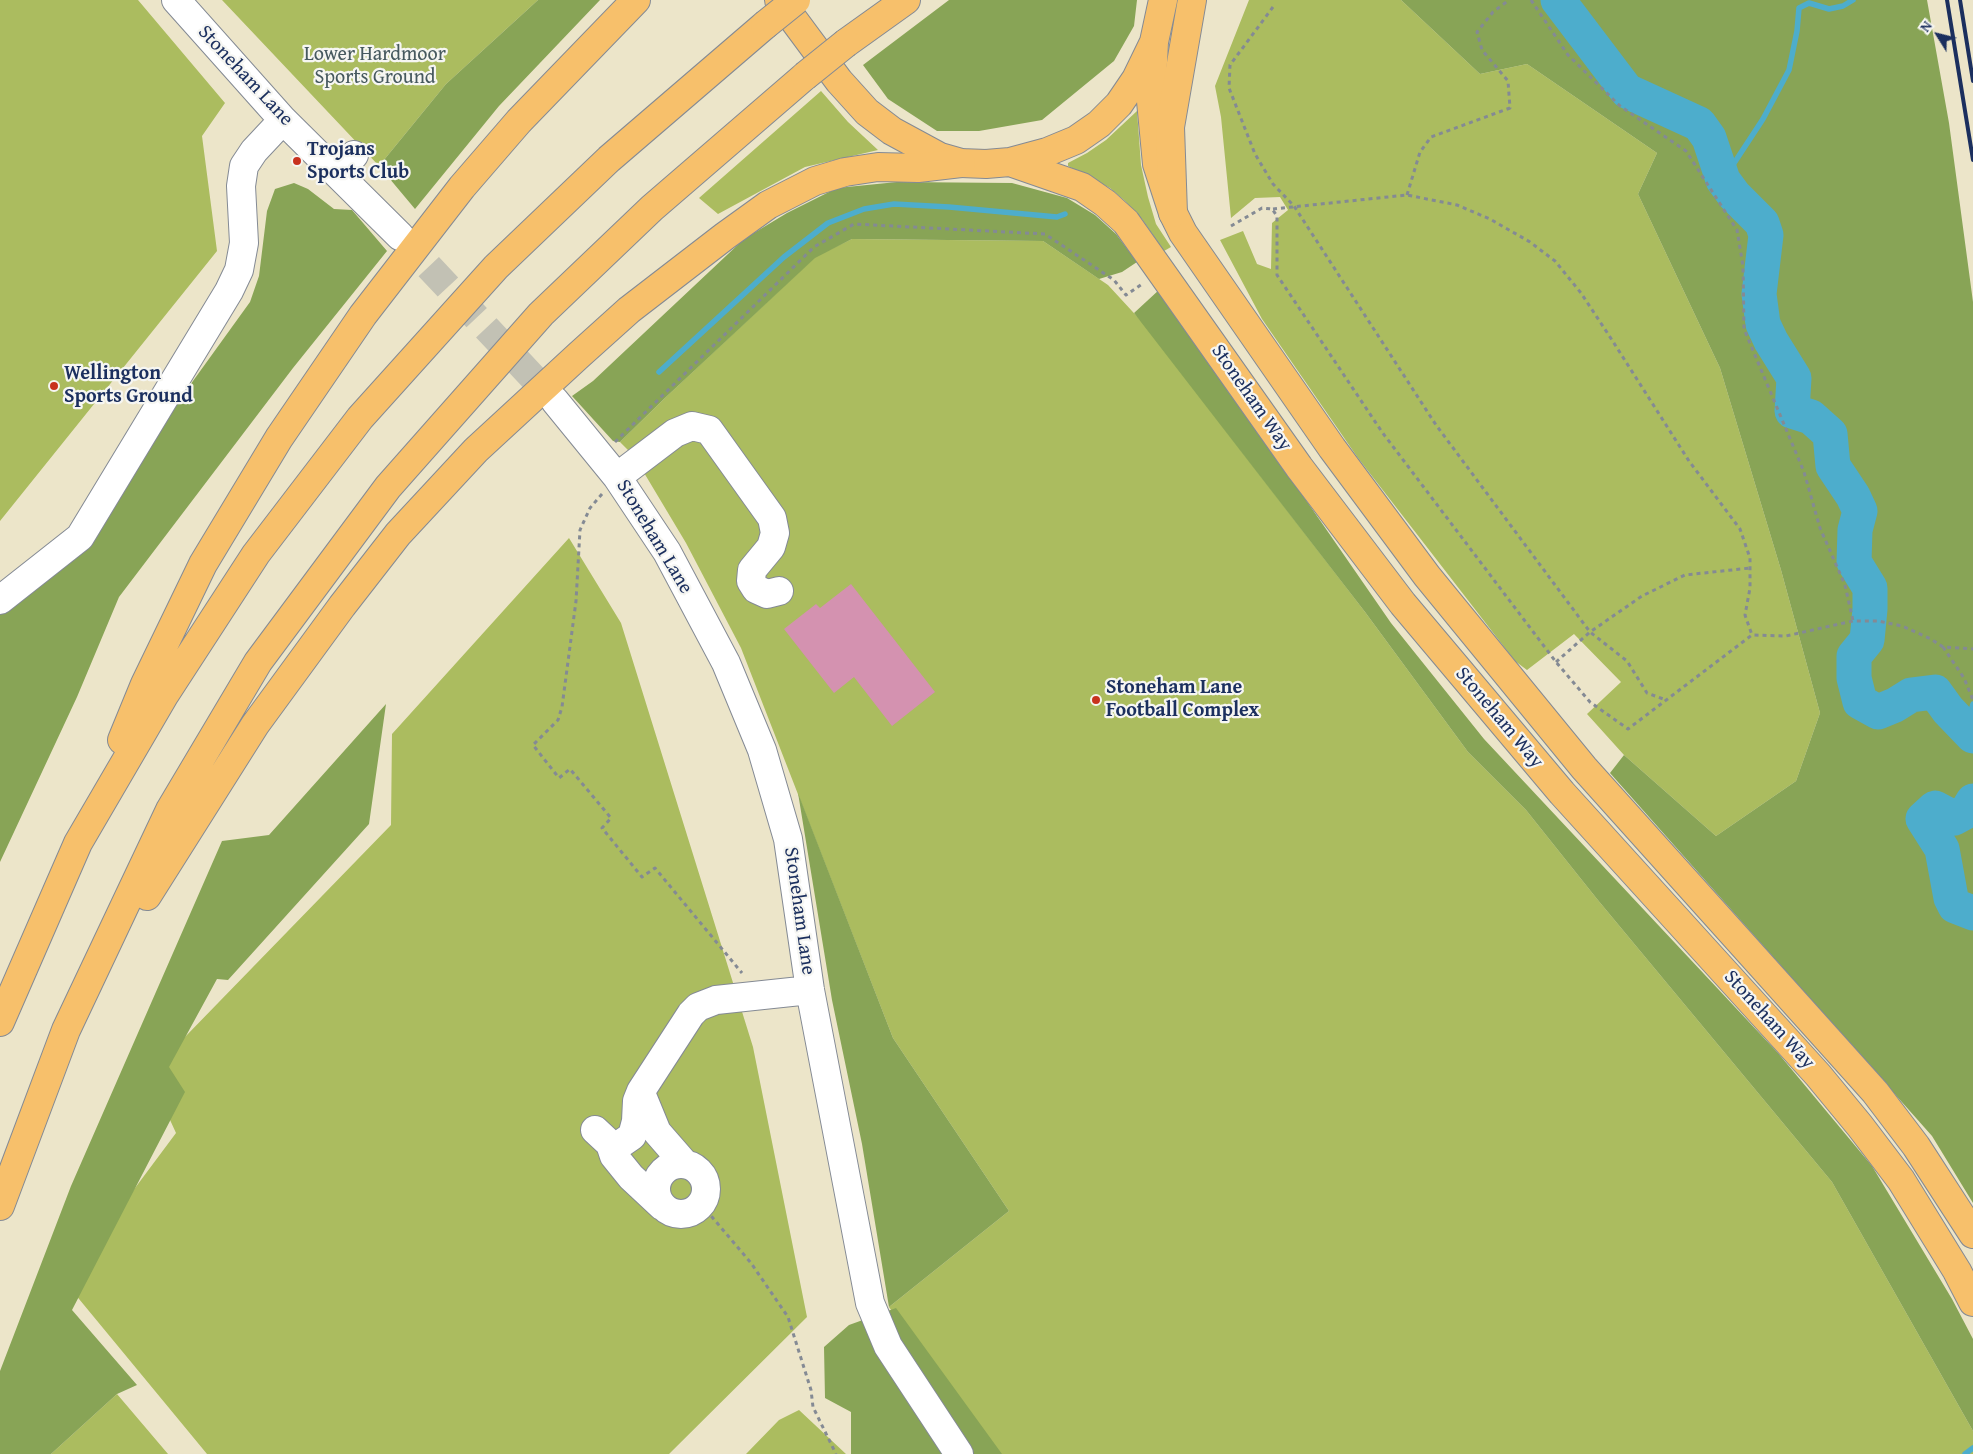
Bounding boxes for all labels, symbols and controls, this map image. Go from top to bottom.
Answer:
north arrow [1913,10,1963,60]
text: N [1915,17,1937,36]
street label: Stoneham Lane [192,21,298,131]
park label: Lower Hardmoor Sports Ground [304,43,446,90]
place label: Trojans Sports Club [307,138,409,185]
marker: Trojans Sports Club [291,155,303,167]
street label: Stoneham Way [1205,340,1297,456]
place label: Wellington Sports Ground [64,362,193,409]
marker: Wellington Sports Ground [48,380,60,392]
street label: Stoneham Lane [611,476,697,598]
street label: Stoneham Way [1450,663,1548,773]
place label: Stoneham Lane Football Complex [1106,676,1259,723]
marker: Stoneham Lane Football Complex [1090,694,1102,706]
street label: Stoneham Lane [778,846,820,976]
street label: Stoneham Way [1718,966,1820,1074]

